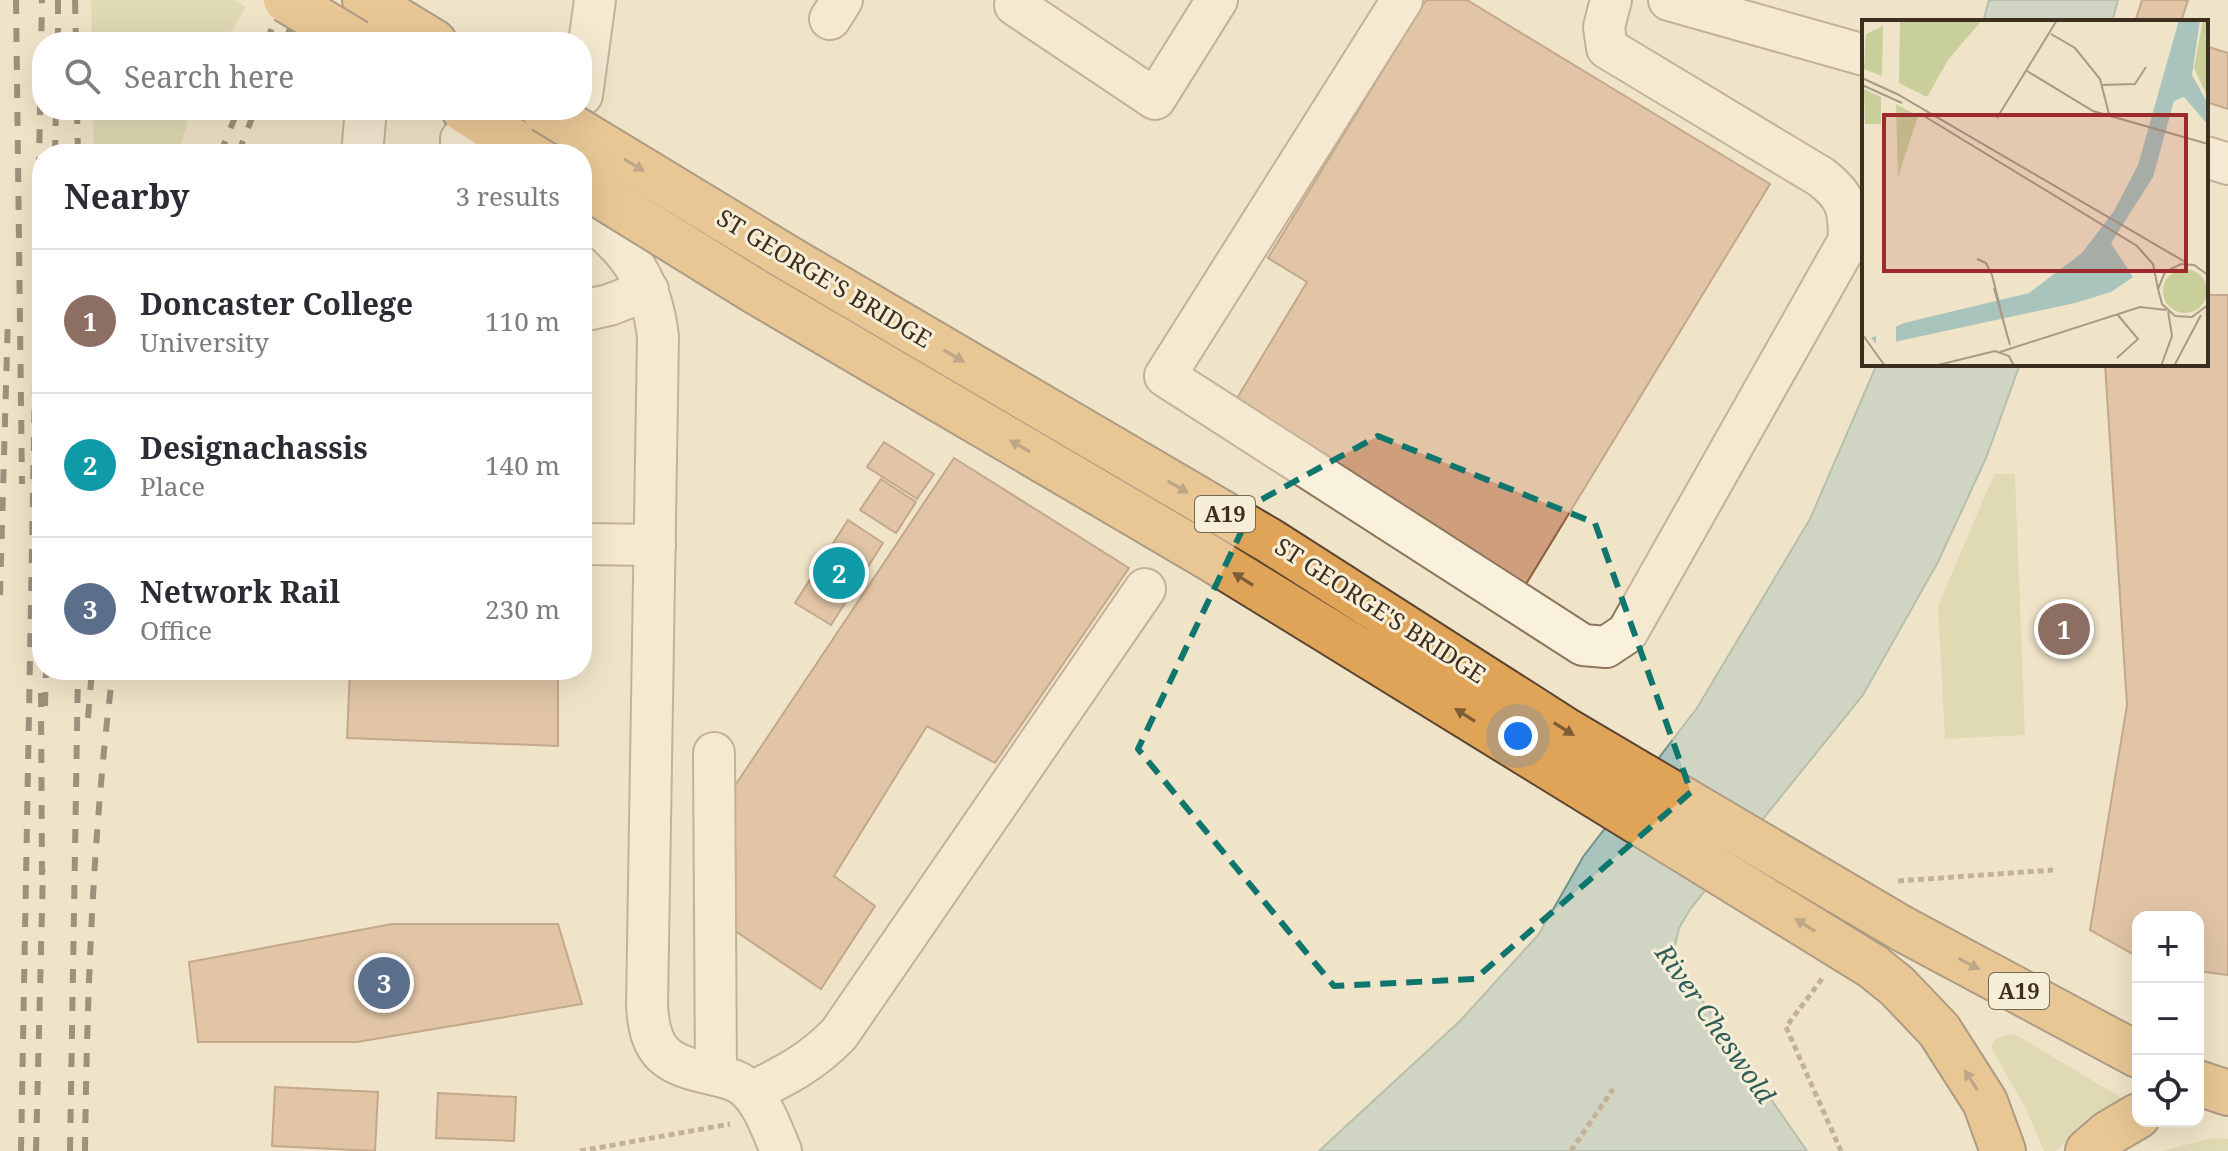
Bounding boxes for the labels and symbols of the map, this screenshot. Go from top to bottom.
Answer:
inset map [1862,20,2208,366]
one-way arrow [623,158,645,172]
street label: ST GEORGE'S BRIDGE [711,200,938,355]
one-way arrow [943,348,965,362]
one-way arrow [1008,439,1031,453]
one-way arrow [1167,480,1189,494]
road number: A19 [1195,496,1255,532]
street label: ST GEORGE'S BRIDGE [1269,529,1493,690]
pin: 2 [813,543,865,603]
one-way arrow [1232,572,1254,586]
pin: 1 [2038,599,2090,659]
one-way arrow [1454,708,1476,722]
your location [1498,716,1538,756]
one-way arrow [1553,721,1576,736]
one-way arrow [1794,918,1816,932]
water label: River Cheswold [1647,936,1785,1111]
pin: 3 [358,953,410,1013]
one-way arrow [1958,958,1981,971]
road number: A19 [1989,973,2049,1009]
one-way arrow [1964,1070,1979,1091]

